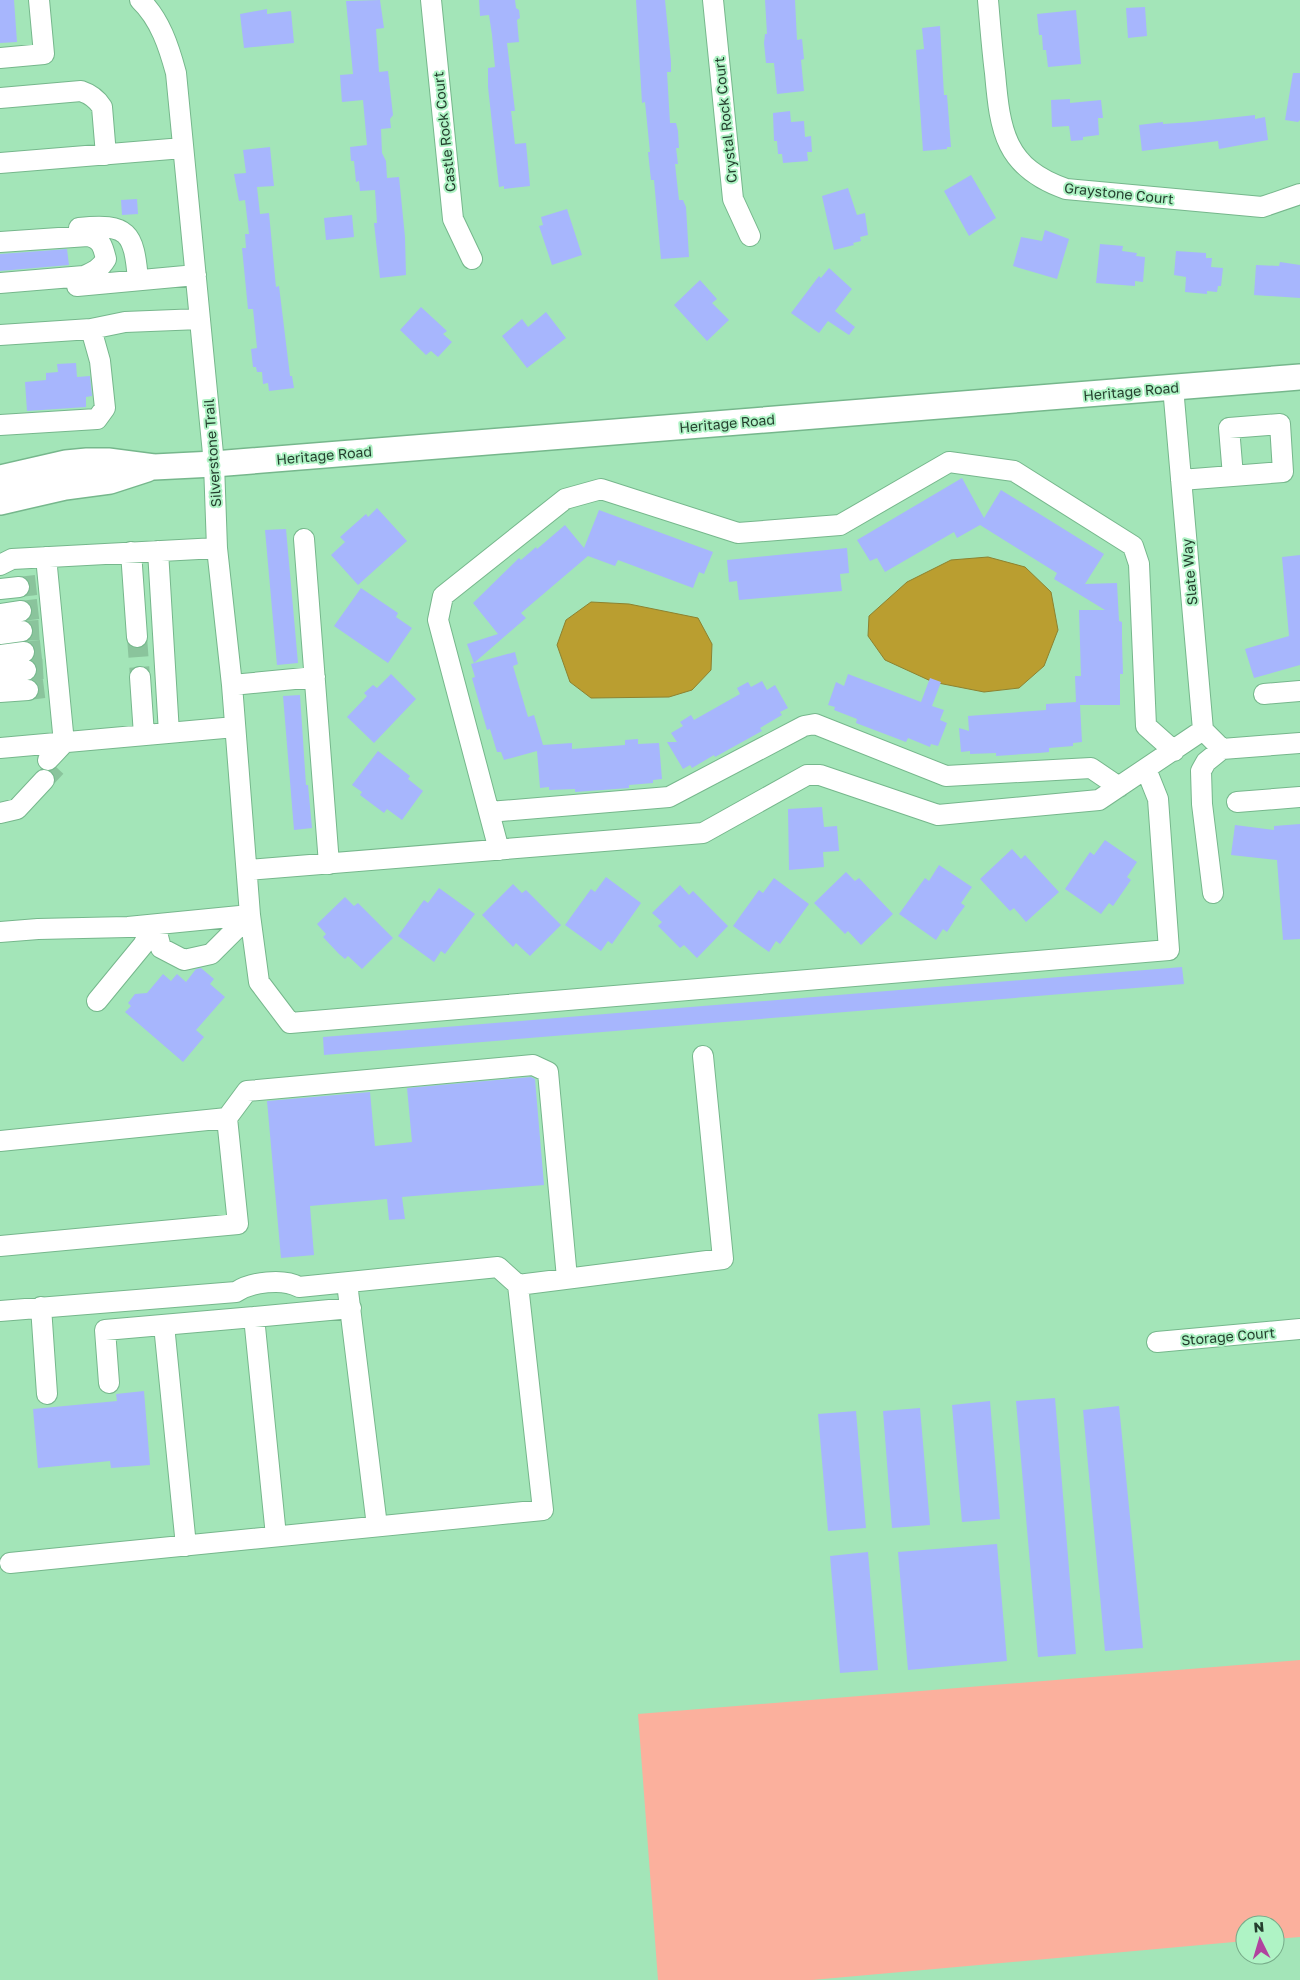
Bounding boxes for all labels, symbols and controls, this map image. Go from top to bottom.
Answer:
street label: Crystal Rock Court [710,56,740,184]
street label: Castle Rock Court [429,71,459,193]
street label: Graystone Court [1063,179,1175,207]
street label: Heritage Road [1082,378,1180,404]
street label: Silverstone Trail [200,398,224,508]
street label: Heritage Road [678,410,776,436]
street label: Heritage Road [275,442,373,468]
street label: Slate Way [1178,538,1200,606]
street label: Storage Court [1181,1323,1275,1349]
north arrow [1235,1915,1285,1965]
text: N [1253,1918,1265,1935]

